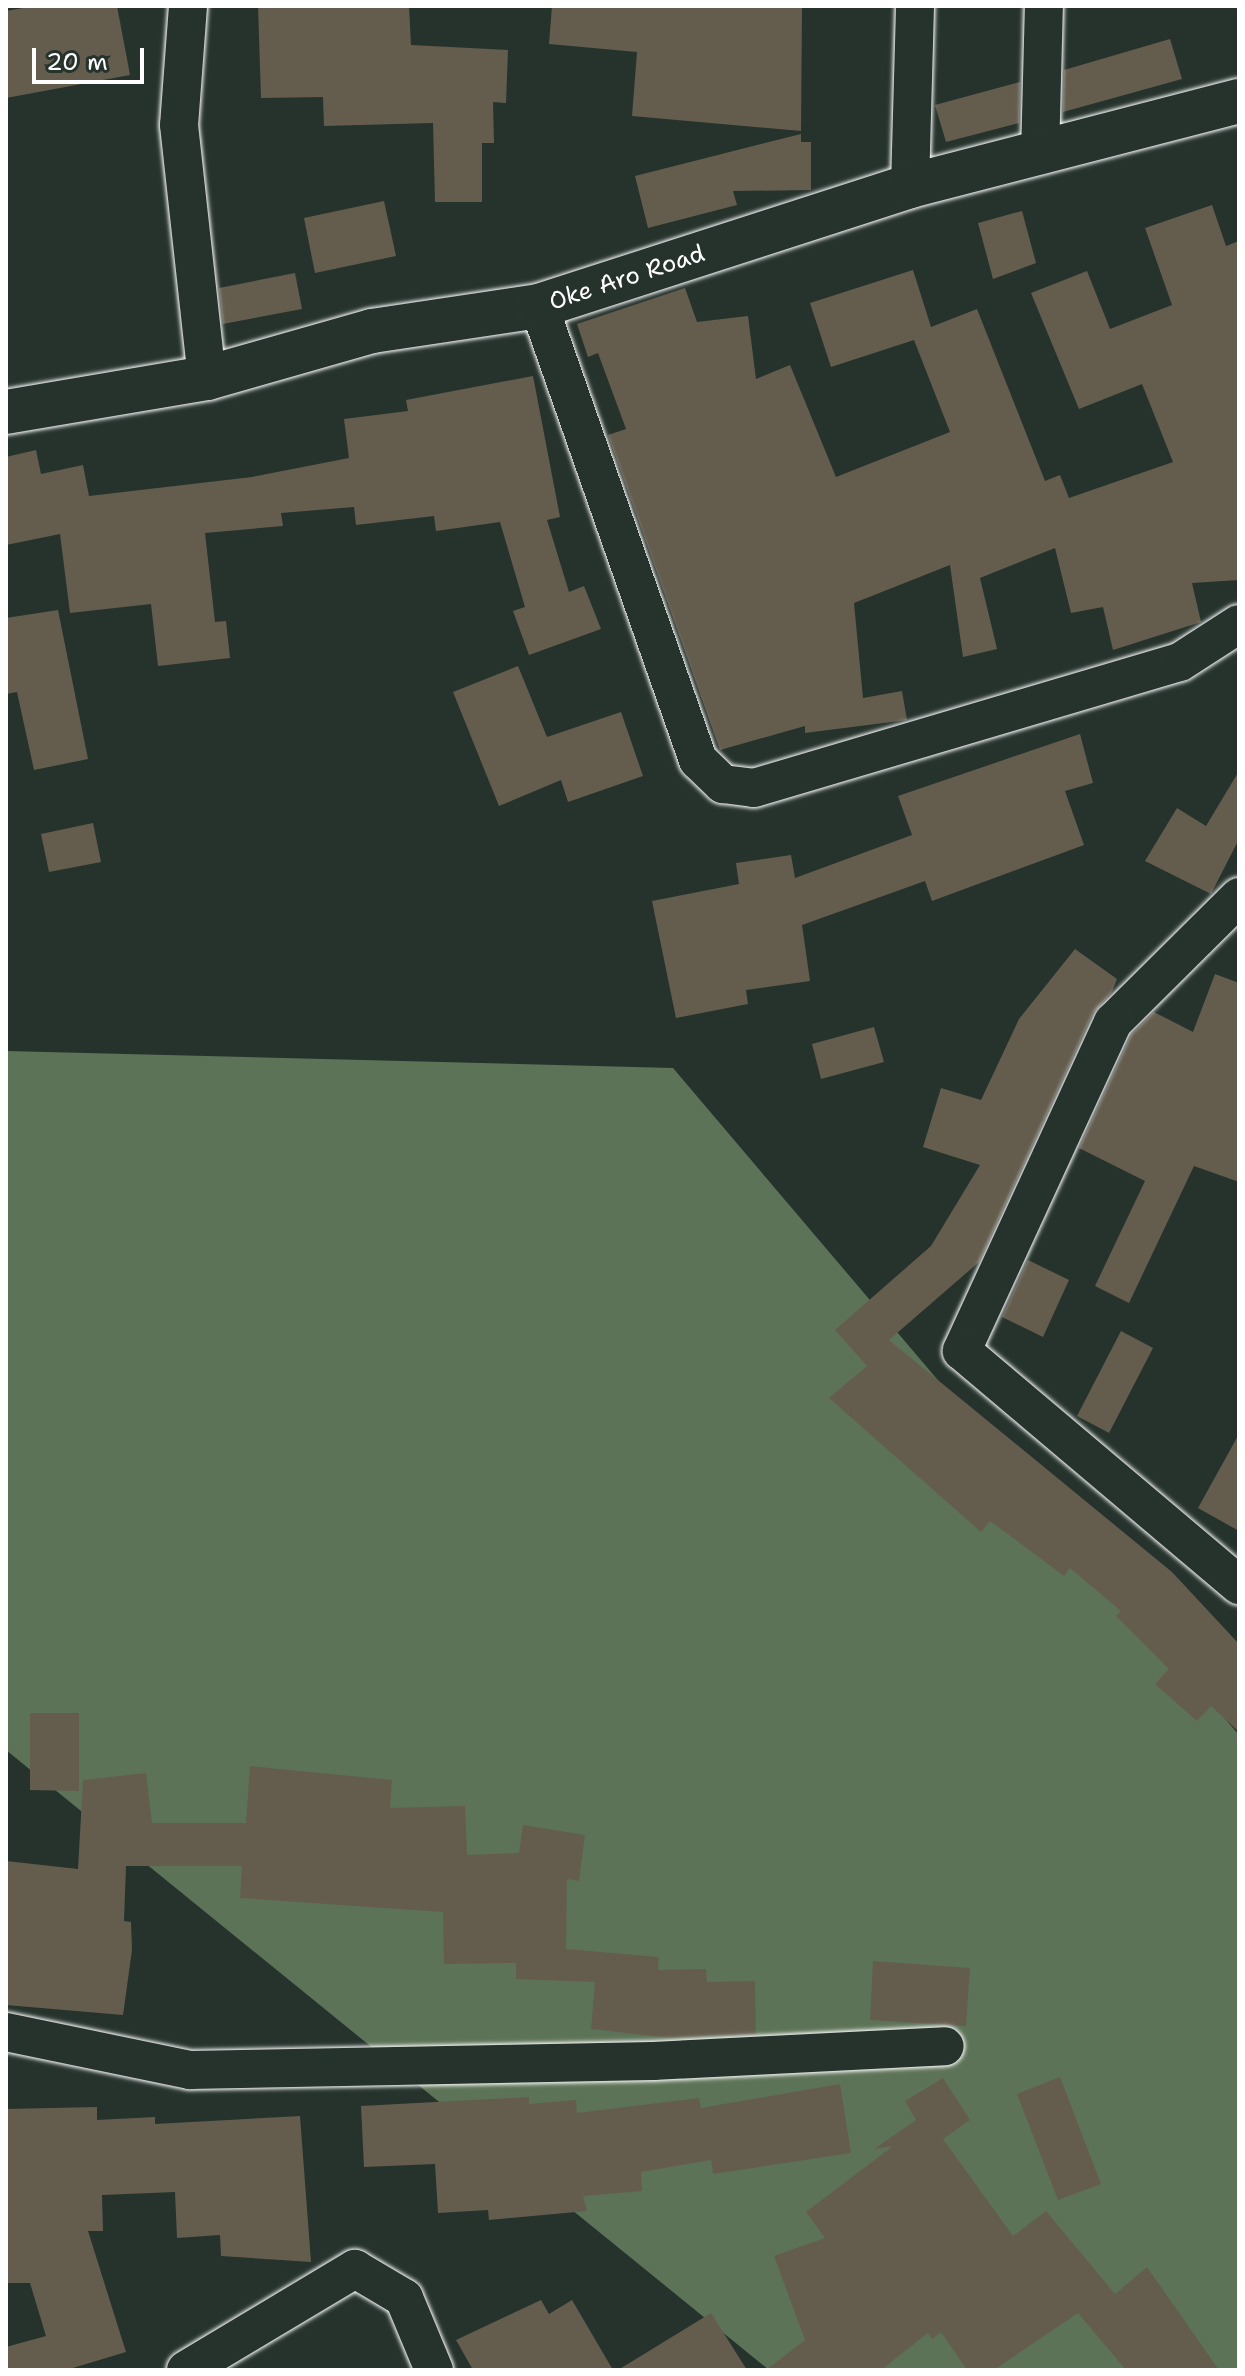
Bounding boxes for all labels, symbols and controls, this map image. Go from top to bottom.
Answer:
scale bar [36,32,148,82]
text: 20 m [46,46,108,78]
street label: Oke Aro Road [545,239,709,317]

